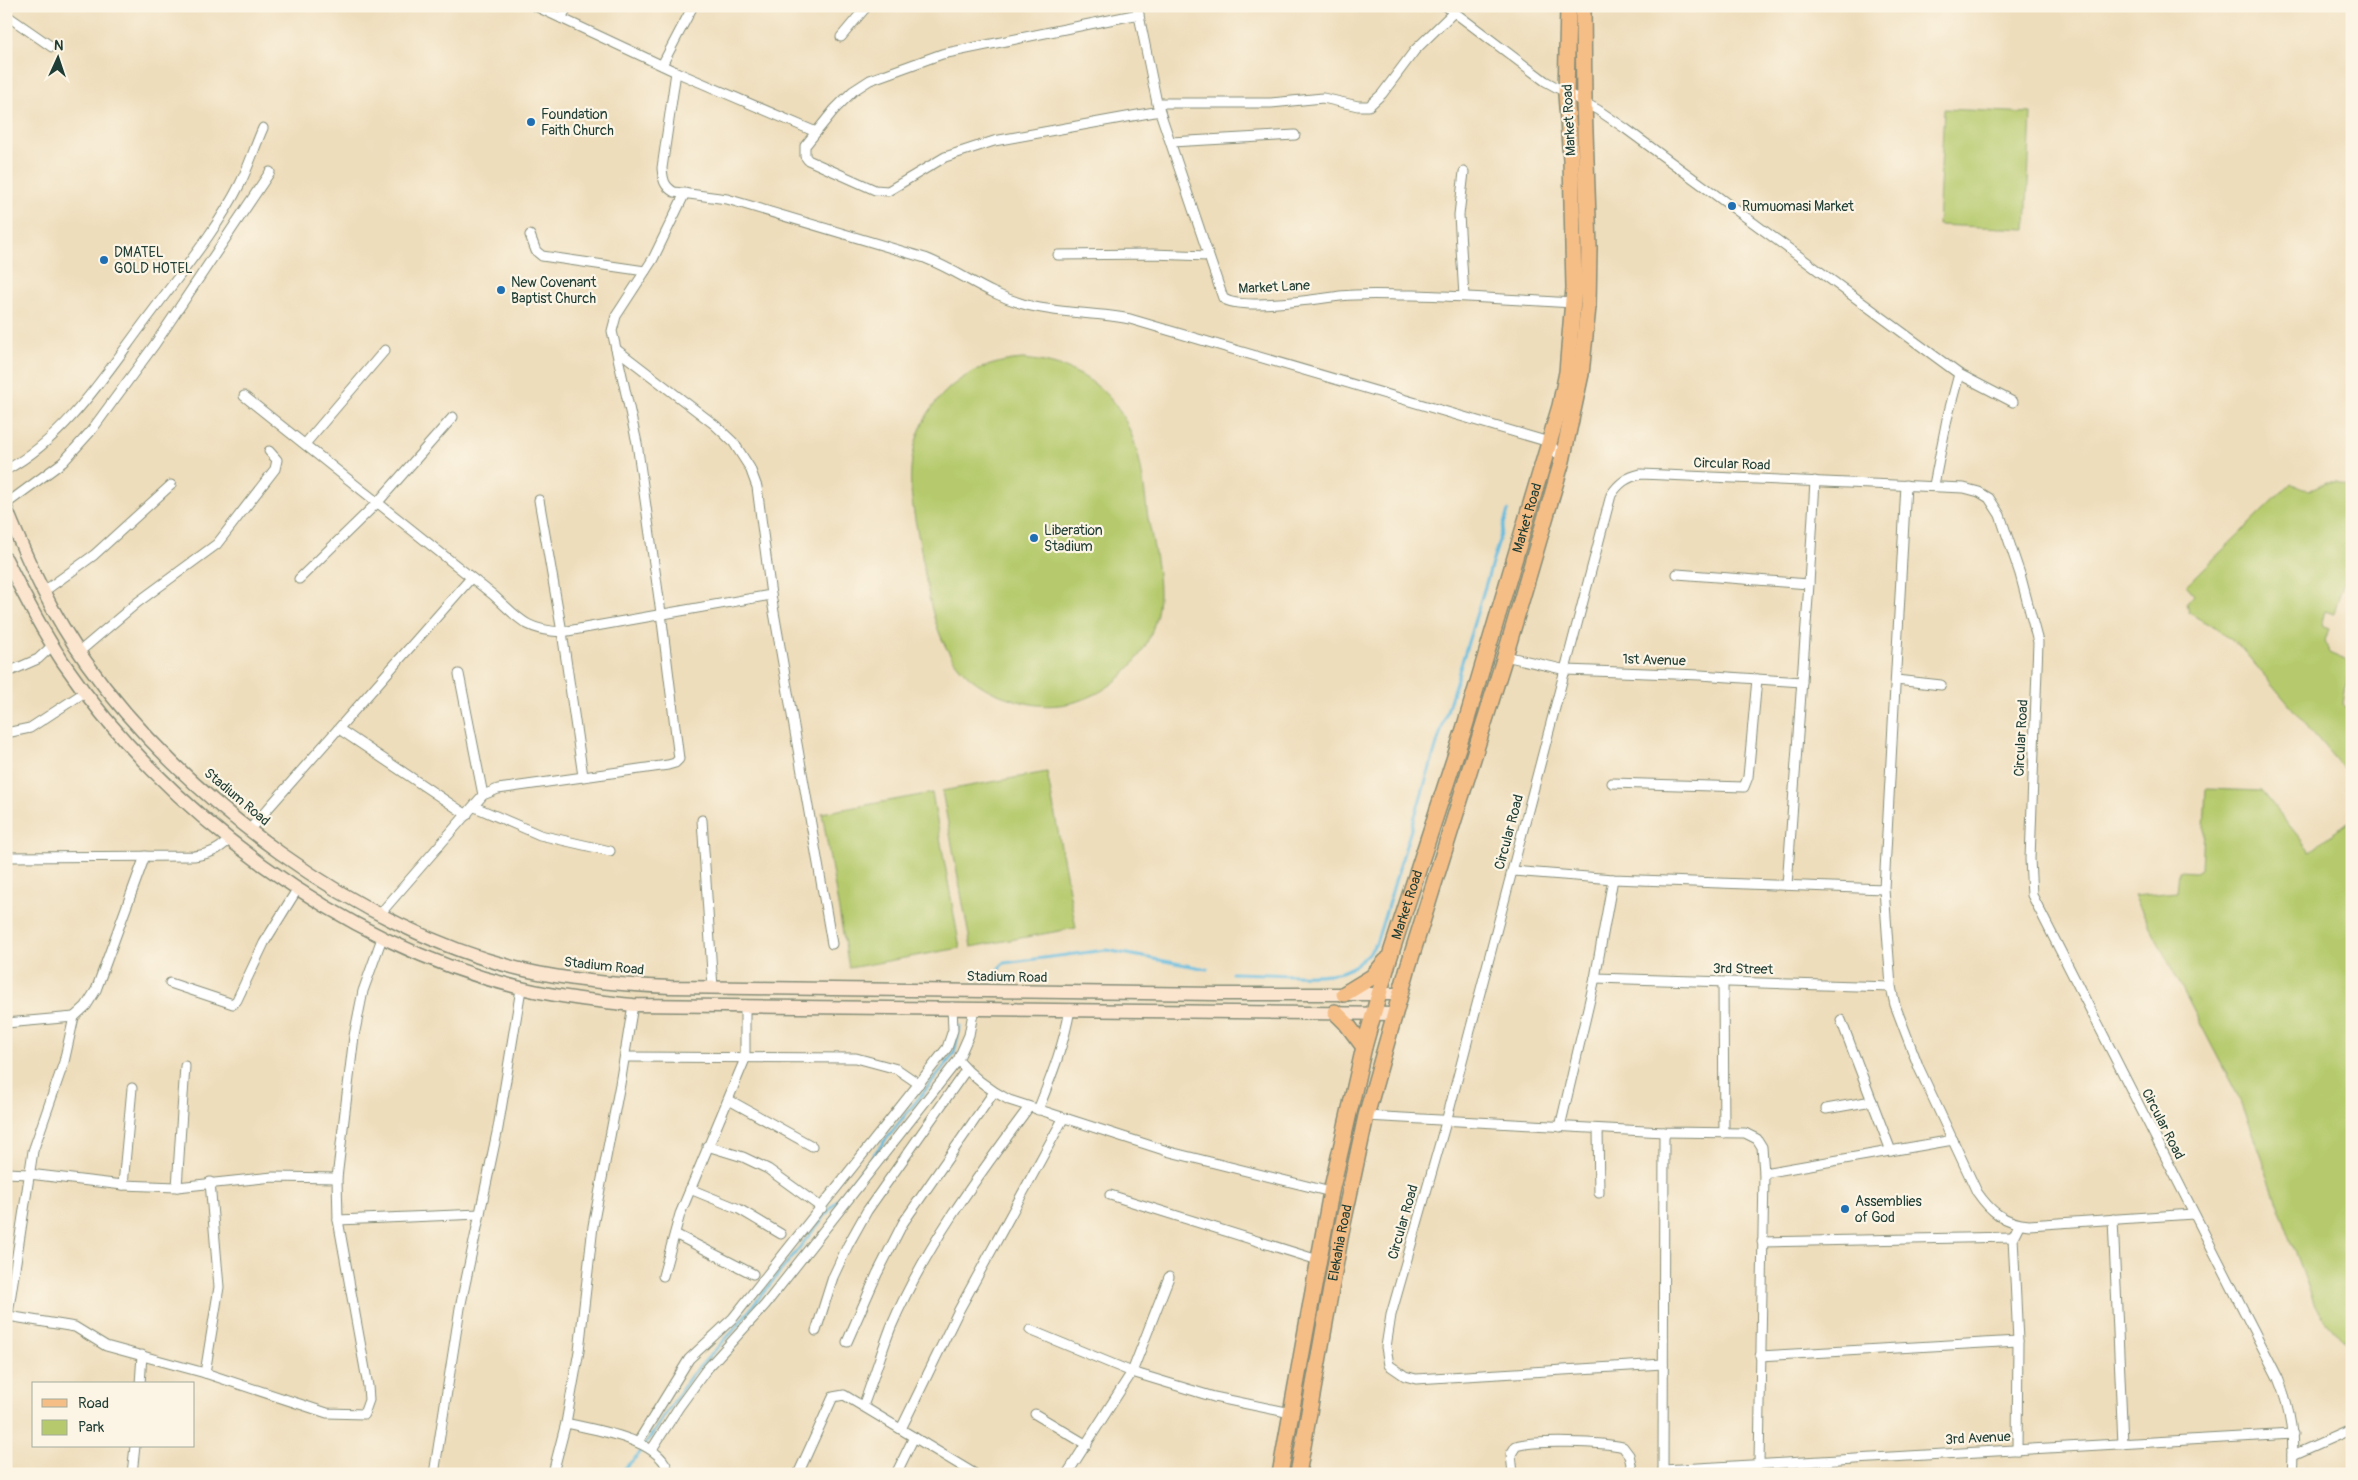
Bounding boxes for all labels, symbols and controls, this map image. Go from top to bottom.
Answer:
north arrow [32,32,82,82]
text: N [53,37,64,54]
street label: Market Road [1559,83,1579,156]
place label: Foundation Faith Church [541,106,614,139]
marker: Foundation Faith Church [525,116,537,128]
place label: Rumuomasi Market [1742,198,1854,215]
marker: Rumuomasi Market [1726,200,1738,212]
place label: DMATEL GOLD HOTEL [114,244,193,277]
marker: DMATEL GOLD HOTEL [98,254,110,266]
place label: New Covenant Baptist Church [511,274,597,307]
street label: Market Lane [1238,277,1310,297]
marker: New Covenant Baptist Church [495,284,507,296]
street label: Circular Road [1693,454,1771,474]
street label: Market Road [1508,481,1545,555]
place label: Liberation Stadium [1044,522,1103,555]
marker: Liberation Stadium [1028,532,1040,544]
street label: 1st Avenue [1622,650,1686,670]
street label: Circular Road [2010,699,2032,777]
street label: Stadium Road [201,765,273,830]
street label: Circular Road [1491,792,1527,871]
street label: Market Road [1387,868,1426,941]
street label: Stadium Road [563,953,645,979]
street label: 3rd Street [1713,960,1774,978]
street label: Stadium Road [966,968,1048,986]
street label: Circular Road [2138,1086,2188,1162]
street label: Circular Road [1384,1182,1422,1261]
place label: Assemblies of God [1855,1193,1922,1226]
street label: Elekahia Road [1324,1203,1355,1282]
marker: Assemblies of God [1839,1203,1851,1215]
legend [32,1382,195,1448]
text: Road [78,1394,109,1413]
text: Park [78,1418,105,1437]
street label: 3rd Avenue [1945,1428,2011,1448]

